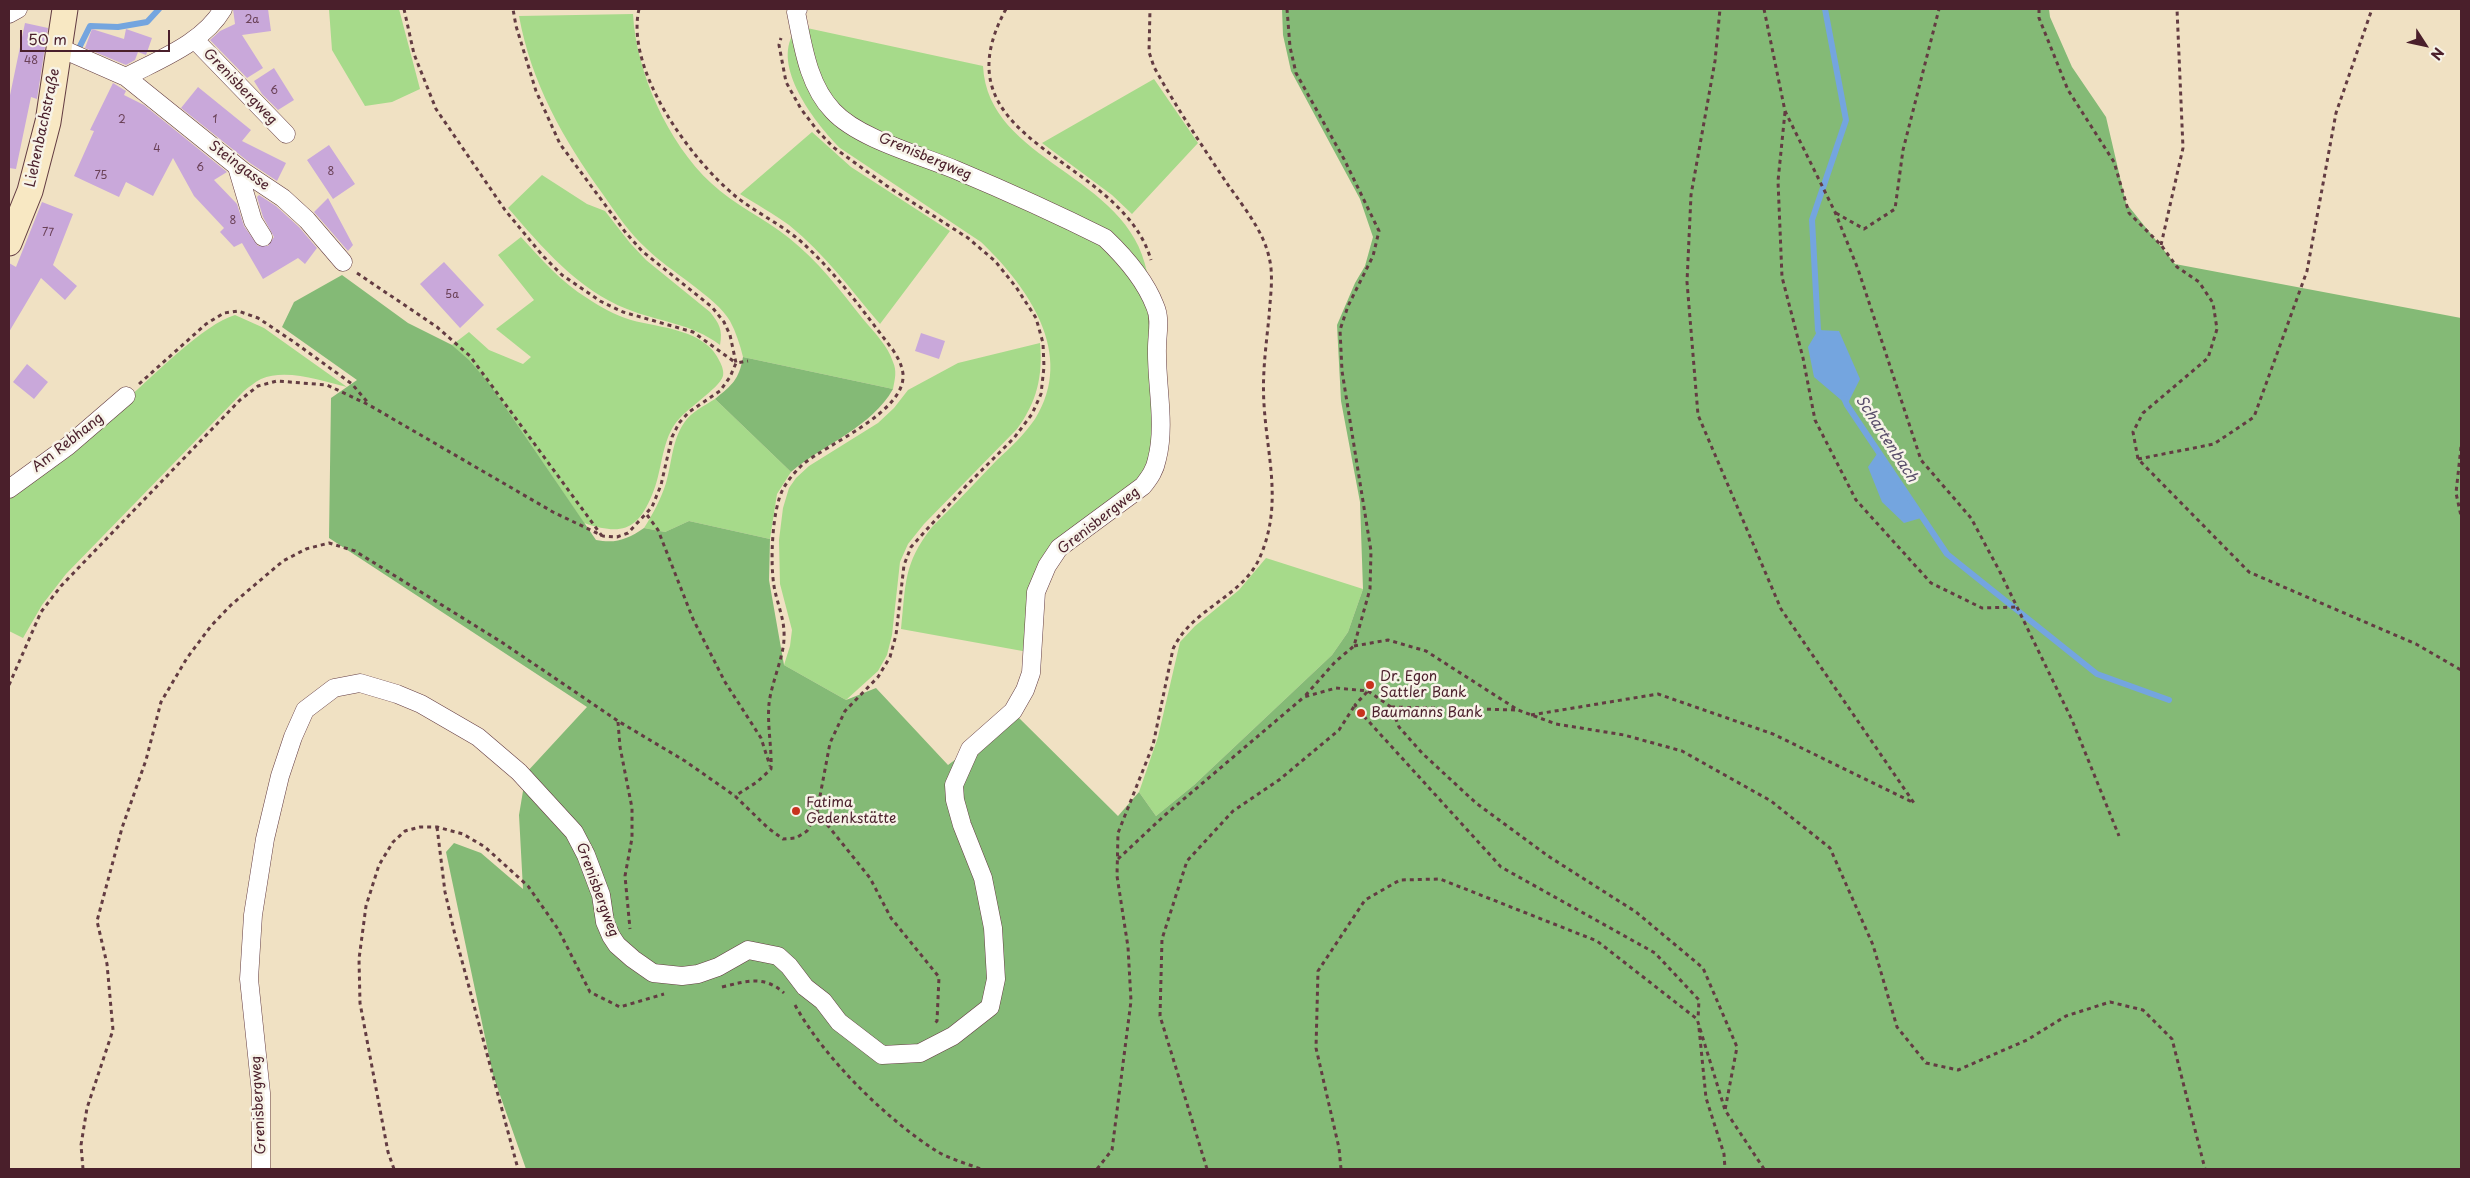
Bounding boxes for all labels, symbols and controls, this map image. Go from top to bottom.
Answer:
house number: 2a [245,13,259,27]
scale bar [22,20,172,52]
north arrow [2400,20,2450,70]
text: 50 m [28,27,67,50]
text: N [2426,43,2449,64]
street label: Grenisbergweg [200,45,280,129]
house number: 48 [24,54,38,68]
street label: Liehenbachstraße [22,67,64,189]
house number: 6 [270,84,278,98]
house number: 2 [118,113,126,127]
house number: 1 [213,113,217,127]
street label: Grenisbergweg [876,130,974,184]
street label: Steingasse [205,138,273,194]
house number: 4 [153,142,161,156]
house number: 6 [196,161,204,175]
house number: 8 [328,165,334,179]
house number: 75 [95,169,107,183]
house number: 8 [230,214,236,228]
house number: 77 [42,226,54,240]
house number: 5a [445,288,459,302]
water label: Schartenbach [1851,392,1921,486]
street label: Am Rebhang [29,410,107,476]
street label: Grenisbergweg [1055,484,1143,558]
place label: Dr. Egon Sattler Bank [1380,669,1467,702]
marker: Dr. Egon Sattler Bank [1364,679,1376,691]
place label: Baumanns Bank [1371,705,1483,721]
marker: Baumanns Bank [1355,707,1367,719]
place label: Fatima Gedenkstätte [806,795,896,828]
marker: Fatima Gedenkstätte [790,805,802,817]
street label: Grenisbergweg [572,841,622,939]
street label: Grenisbergweg [248,1055,270,1155]

